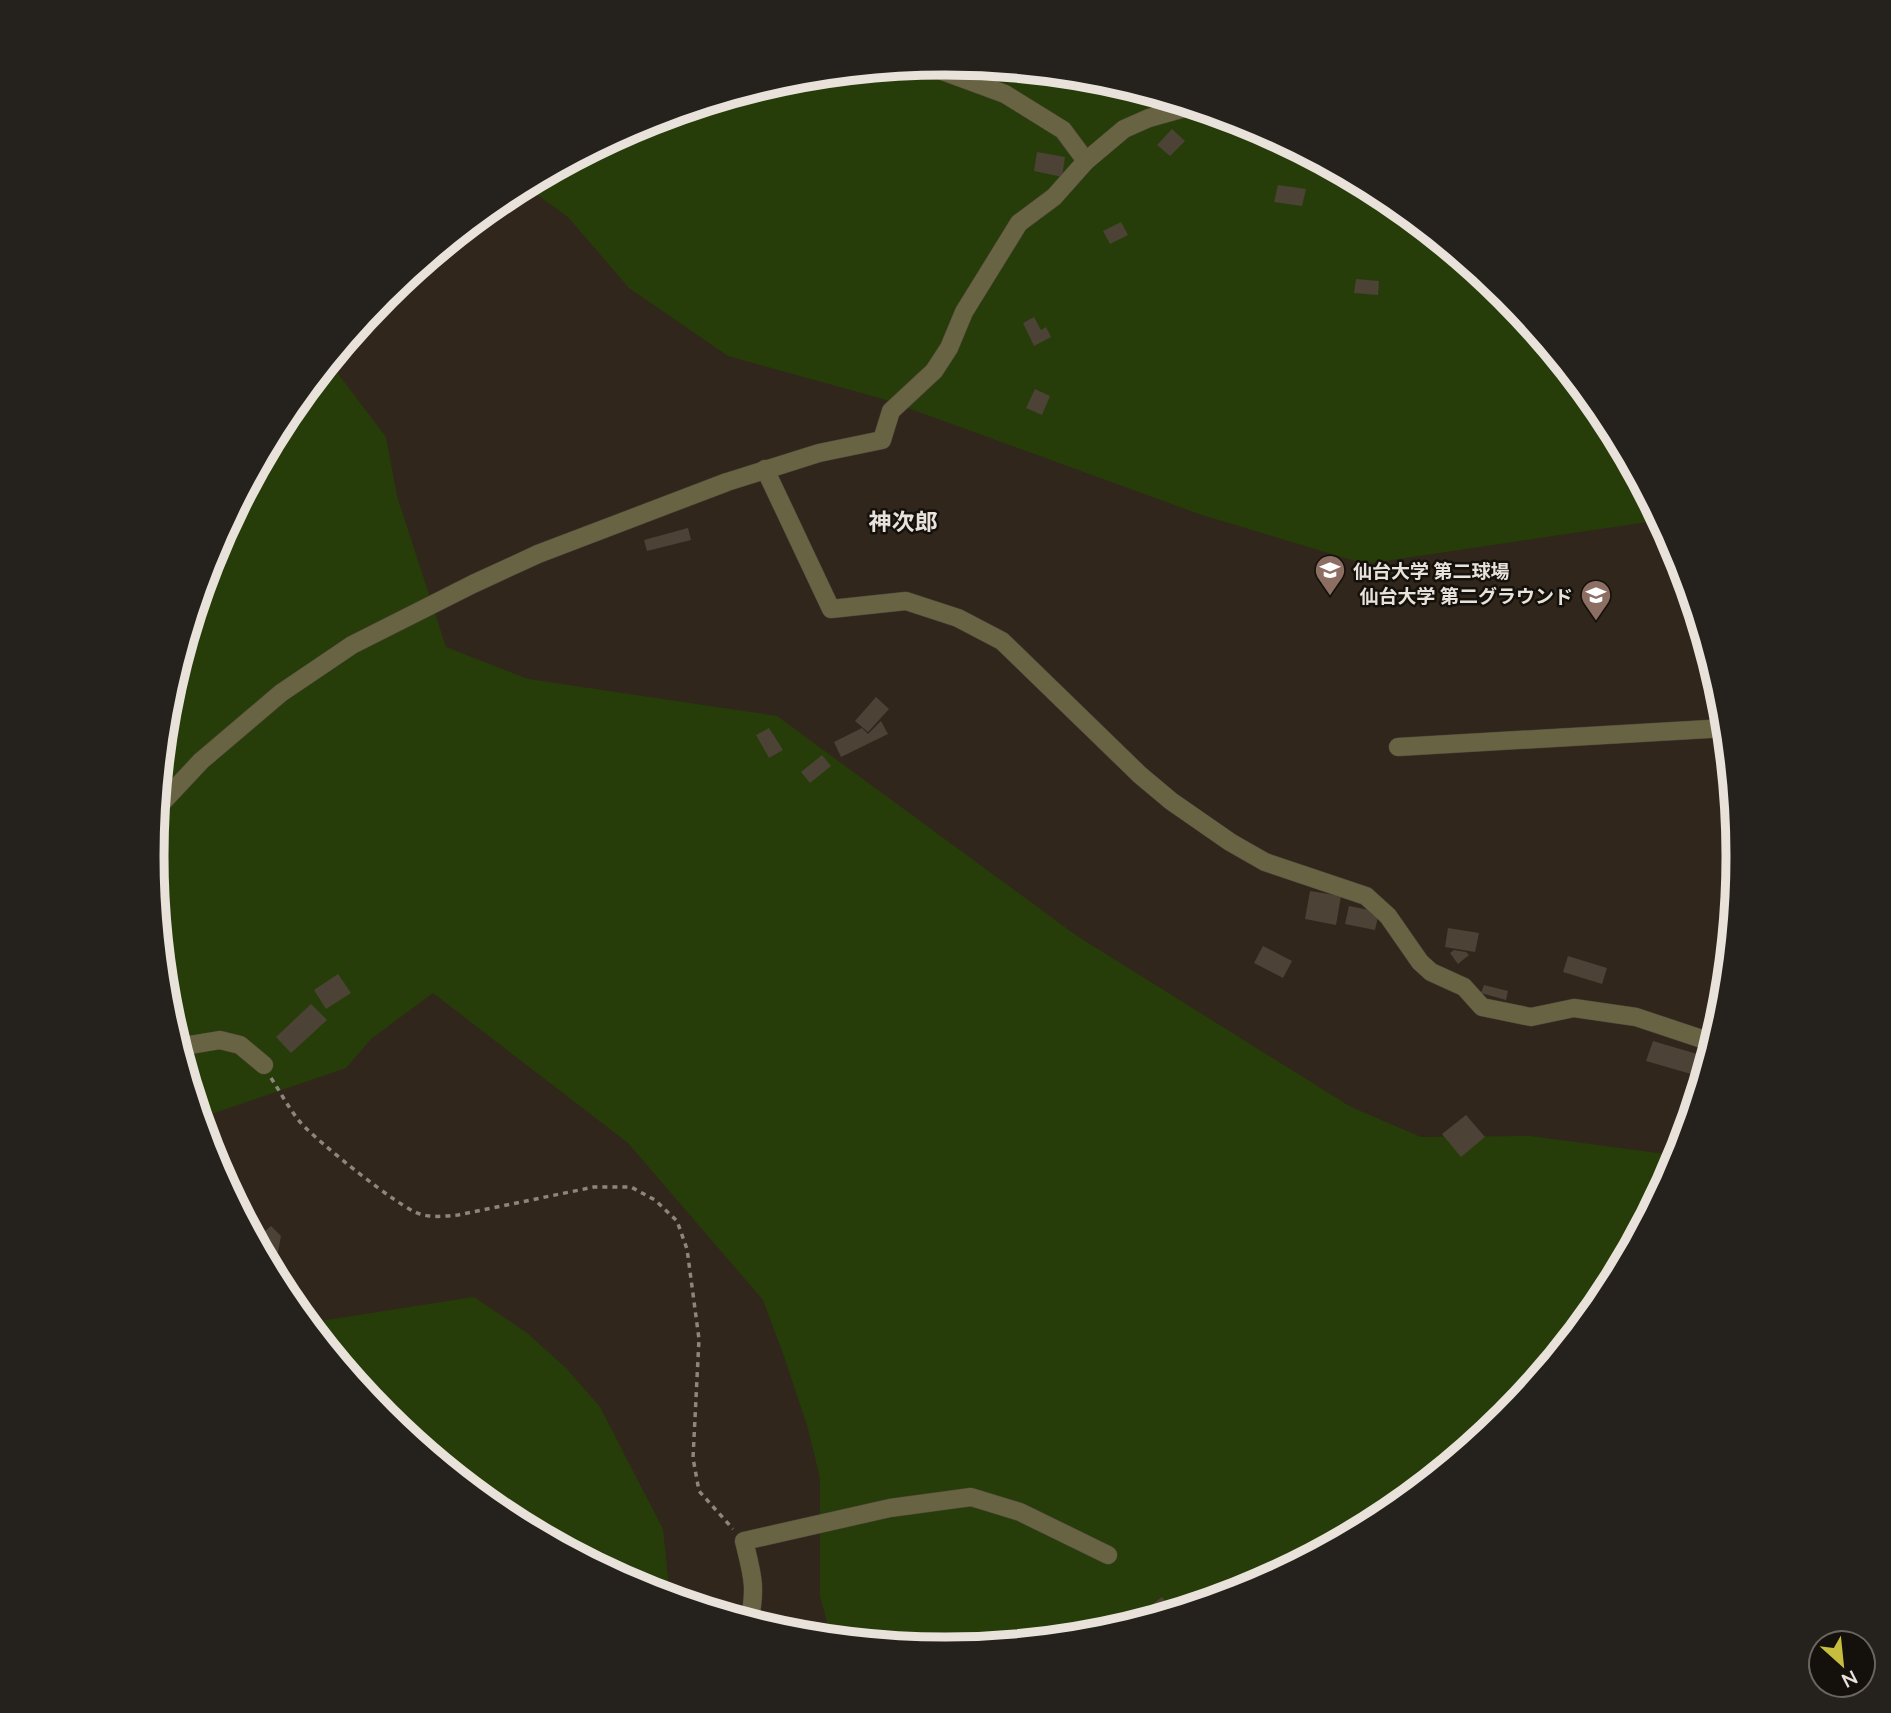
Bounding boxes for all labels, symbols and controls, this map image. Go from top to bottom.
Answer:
district label: 神次郎 [869,507,938,535]
school or university icon: 仙台大学 第二球場 [1313,553,1347,597]
place label: 仙台大学 第二球場 [1353,559,1510,582]
school or university icon: 仙台大学 第二グラウンド [1579,578,1613,622]
place label: 仙台大学 第二グラウンド [1359,584,1573,607]
north arrow [1807,1629,1877,1699]
text: N [1838,1666,1862,1693]

